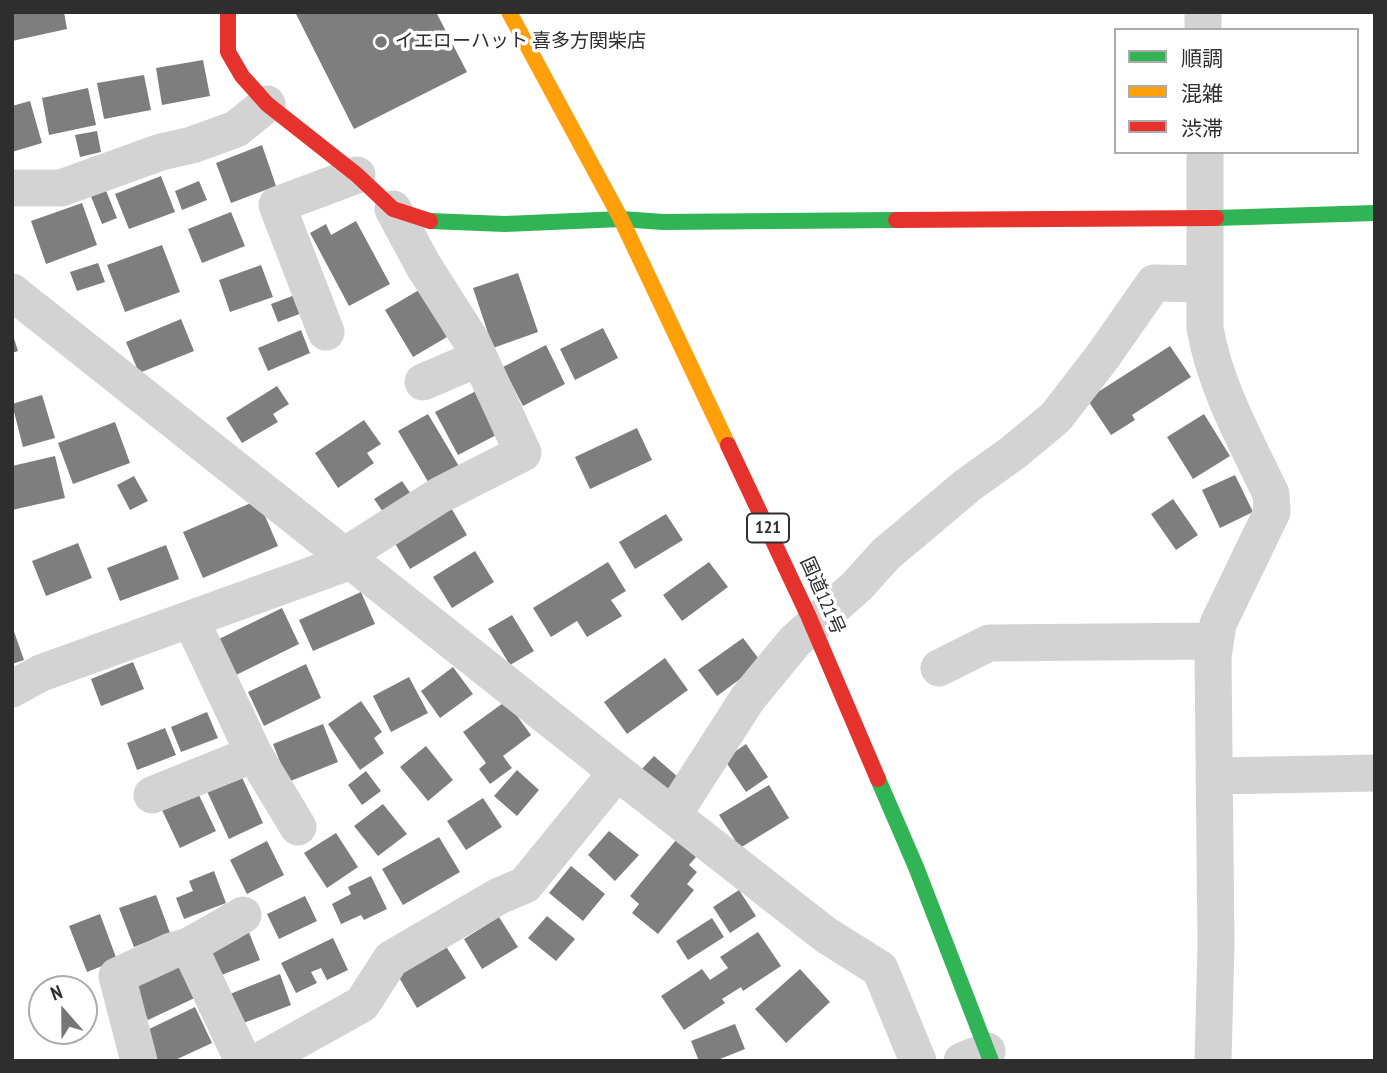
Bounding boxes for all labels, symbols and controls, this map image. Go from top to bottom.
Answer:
legend [1114,28,1359,154]
place label: イエローハット 喜多方関柴店 [395,31,646,53]
marker: イエローハット 喜多方関柴店 [373,34,389,50]
text: 順調 [1181,45,1223,72]
text: 混雑 [1181,80,1223,107]
text: 渋滞 [1181,115,1223,142]
road number: 121 [747,514,789,542]
street label: 国道121号 [795,554,849,638]
north arrow [28,975,98,1045]
text: N [47,979,65,1005]

